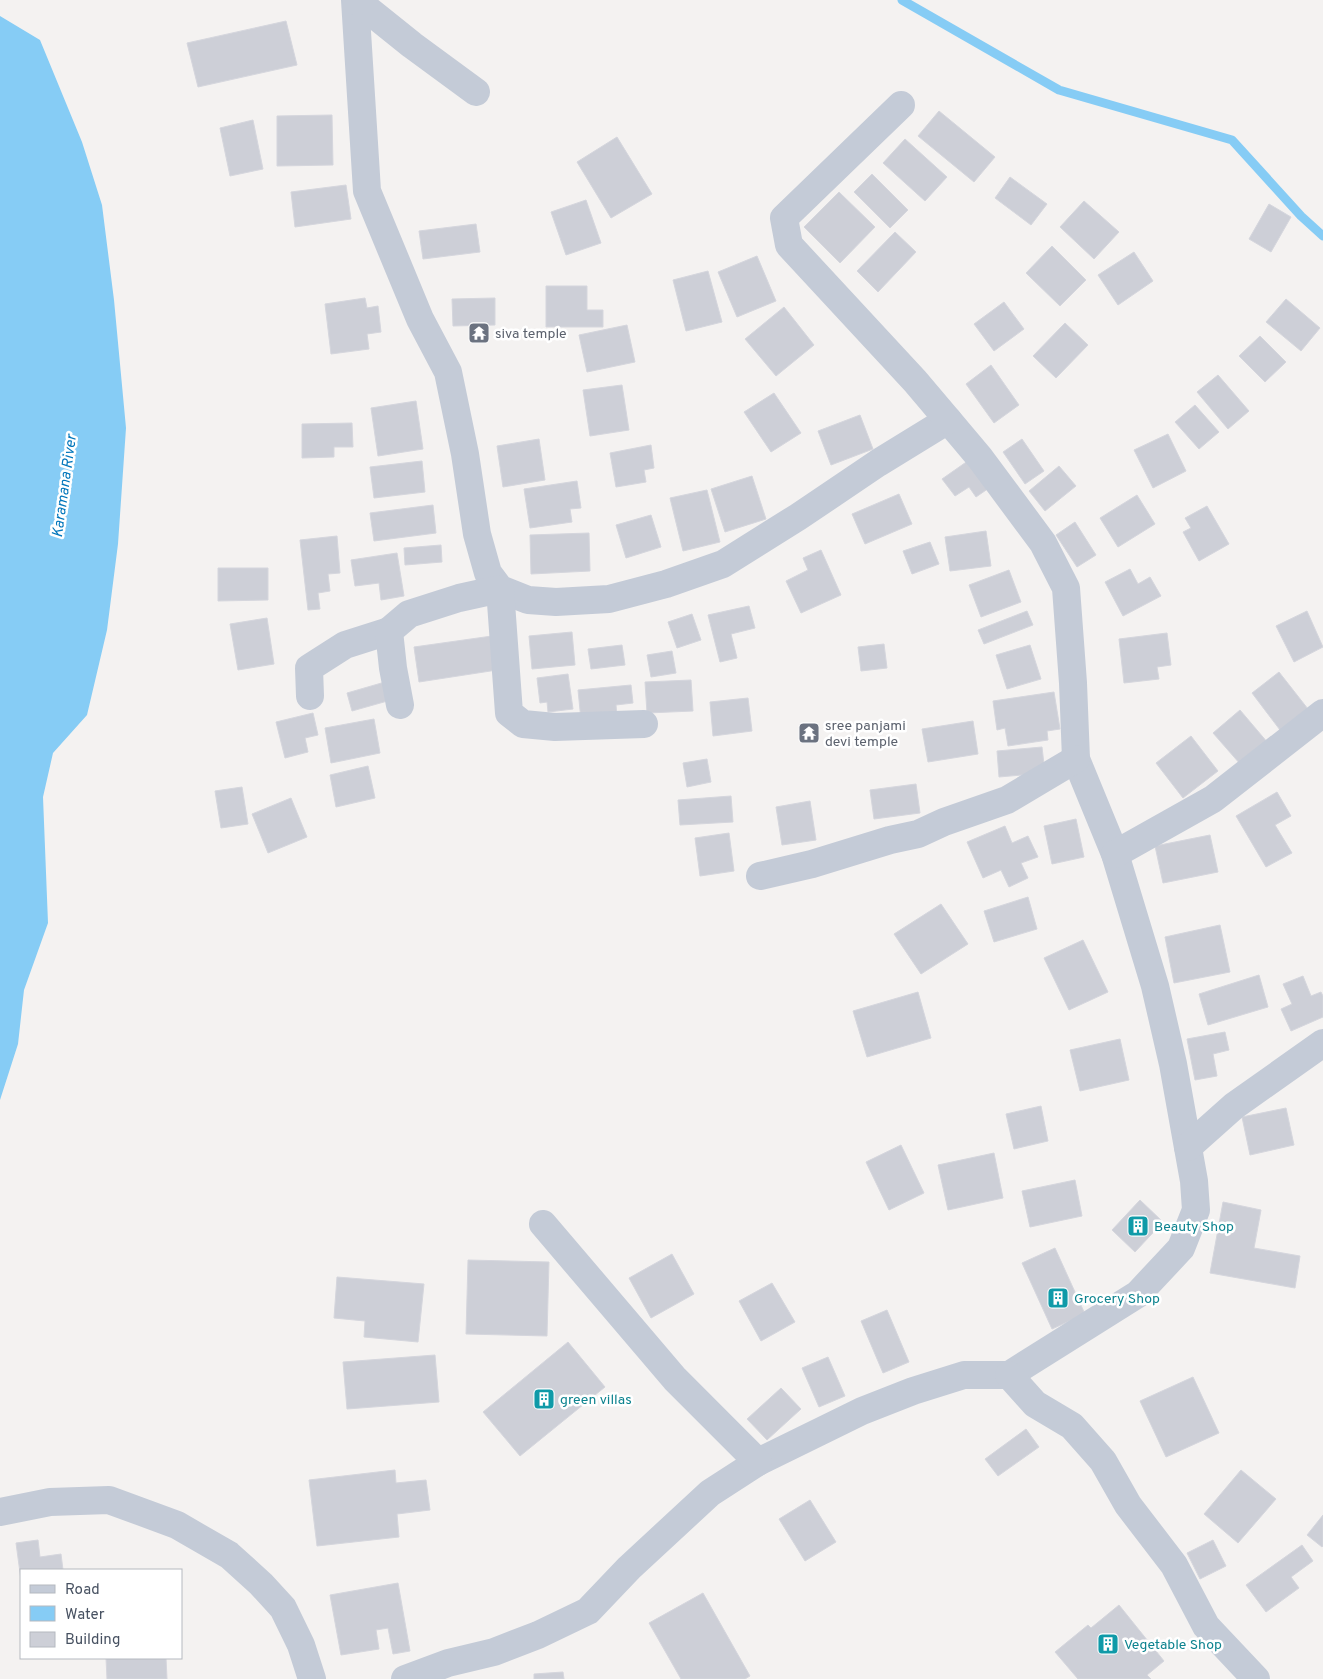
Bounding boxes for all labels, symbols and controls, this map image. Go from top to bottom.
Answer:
temple icon: siva temple [467,321,491,345]
place label: siva temple [495,326,567,343]
water label: Karamana River [49,432,82,539]
place label: sree panjami devi temple [825,718,906,751]
temple icon: sree panjami devi temple [797,721,821,745]
building icon: Beauty Shop [1126,1214,1150,1238]
place label: Beauty Shop [1154,1219,1234,1236]
building icon: Grocery Shop [1046,1286,1070,1310]
place label: Grocery Shop [1074,1291,1160,1308]
building icon: green villas [532,1387,556,1411]
place label: green villas [560,1392,632,1409]
legend [20,1569,182,1659]
text: Road [65,1581,100,1600]
text: Water [65,1606,105,1625]
text: Building [65,1631,120,1650]
building icon: Vegetable Shop [1096,1632,1120,1656]
place label: Vegetable Shop [1124,1637,1222,1654]

